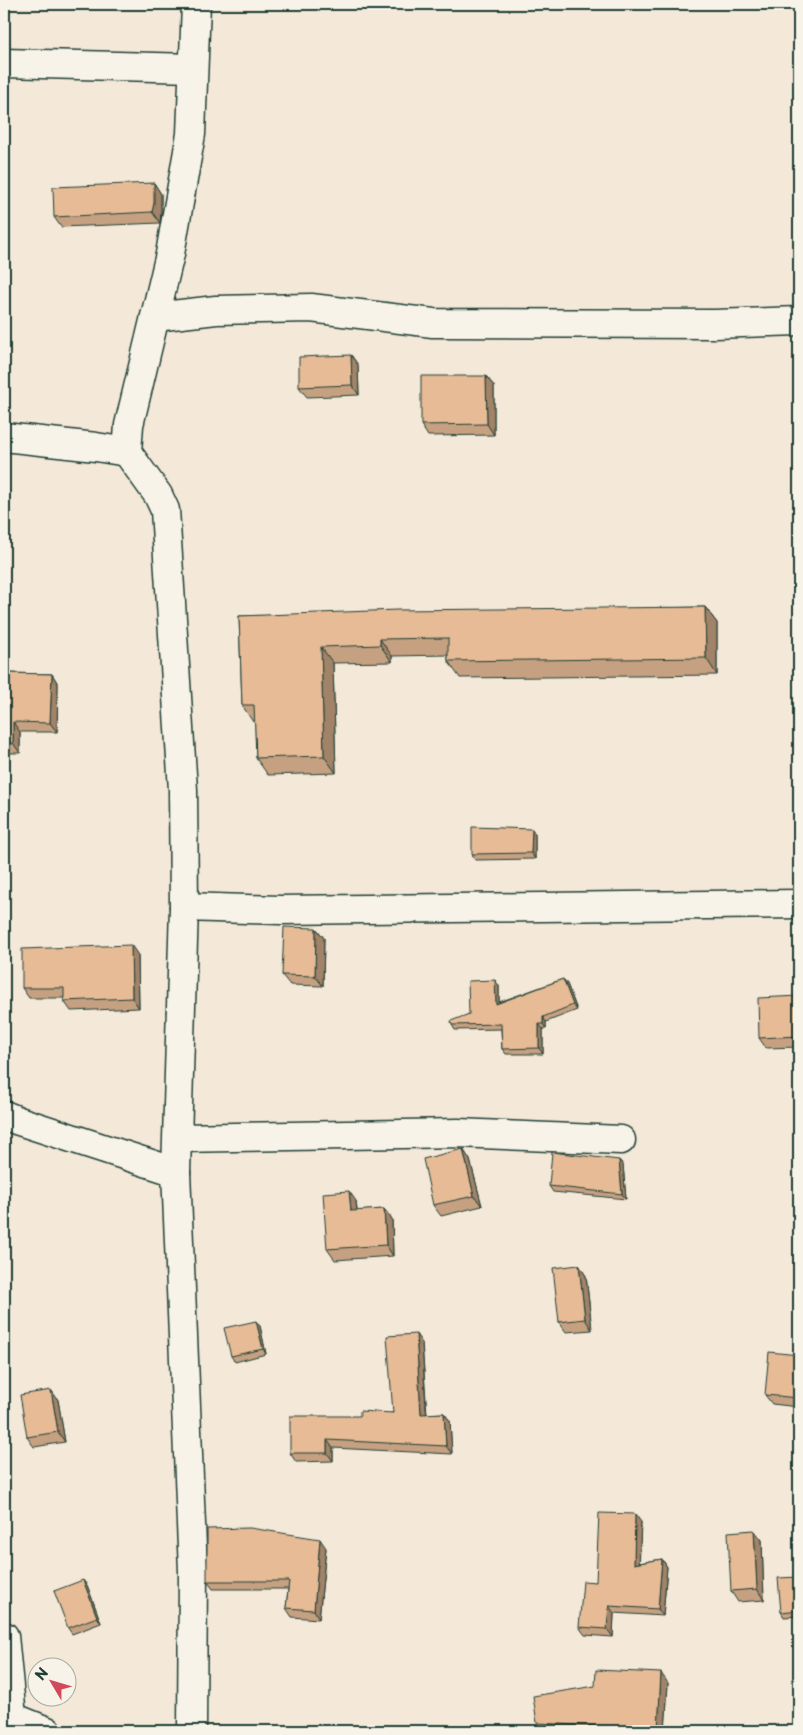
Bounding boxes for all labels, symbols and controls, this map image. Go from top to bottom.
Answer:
north arrow [28,1658,78,1708]
text: N [30,1663,53,1685]

